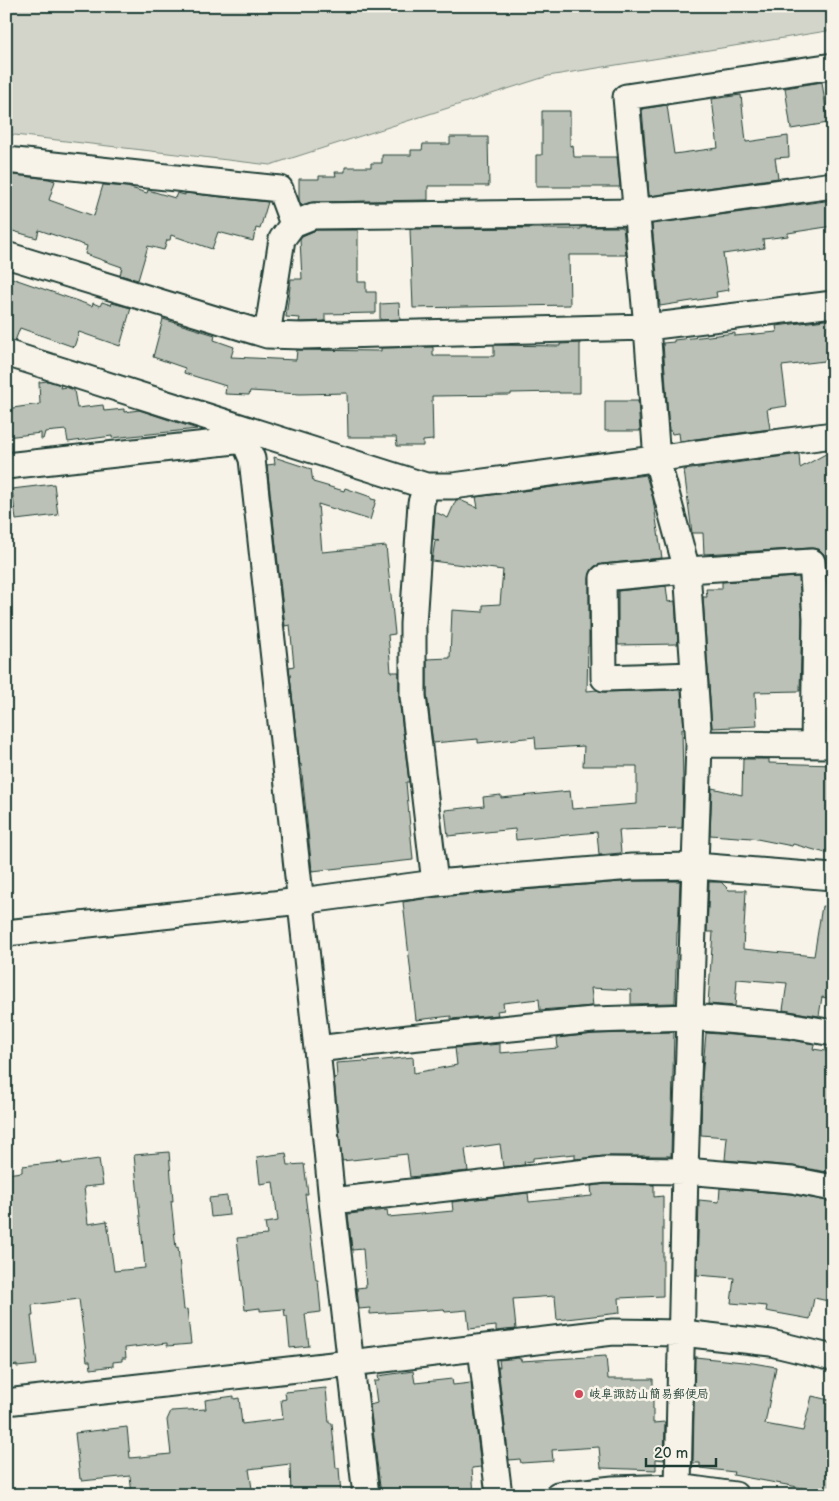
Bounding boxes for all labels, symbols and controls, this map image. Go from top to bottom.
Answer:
place label: 岐阜諏訪山簡易郵便局 [589,1387,709,1402]
marker: 岐阜諏訪山簡易郵便局 [573,1388,585,1400]
scale bar [646,1436,716,1468]
text: 20 m [654,1444,688,1463]

